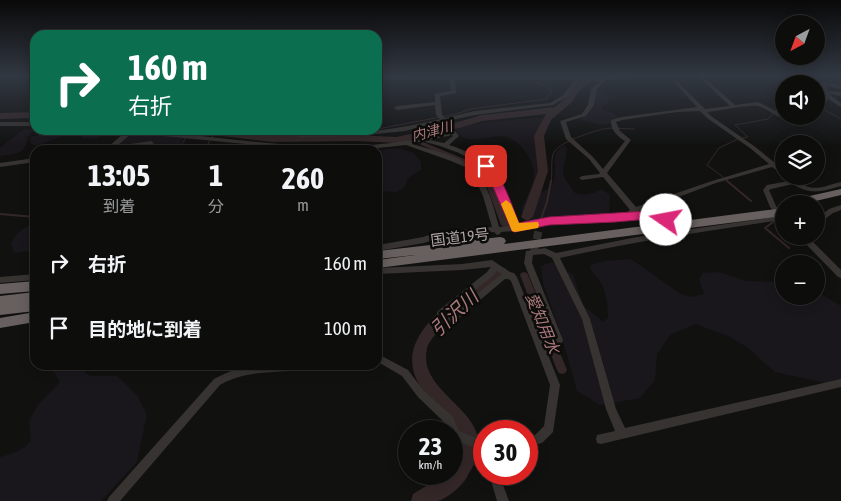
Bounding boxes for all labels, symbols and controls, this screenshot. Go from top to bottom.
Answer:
north arrow [775,15,825,65]
map controls [775,15,825,305]
text: 160 m [128,47,207,87]
icon: right [45,50,110,115]
button: sound [775,75,825,125]
text: 右折 [128,93,172,119]
water label: 内津川 [410,117,456,144]
button: layers [775,135,825,185]
pin [465,145,507,187]
icon: arrive [472,152,500,180]
text: 13:05 [88,158,150,192]
text: 1 [209,158,223,192]
text: 260 [282,161,324,195]
position arrow [639,193,691,245]
button: + [775,195,825,245]
text: m [297,196,309,214]
text: 到着 [103,197,135,215]
text: 分 [208,197,224,215]
street label: 国道19号 [430,225,490,249]
icon: right [45,249,73,277]
text: 160 m [324,252,367,274]
text: 右折 [88,253,126,275]
button: − [775,255,825,305]
water label: 引沢川 [426,284,484,340]
water label: 愛知用水 [523,290,564,358]
icon: arrive [45,314,73,342]
text: 100 m [324,317,367,339]
text: 目的地に到着 [88,318,202,340]
speed limit sign: 30 [473,420,538,485]
text: 23 [419,432,442,460]
text: km/h [419,458,442,472]

